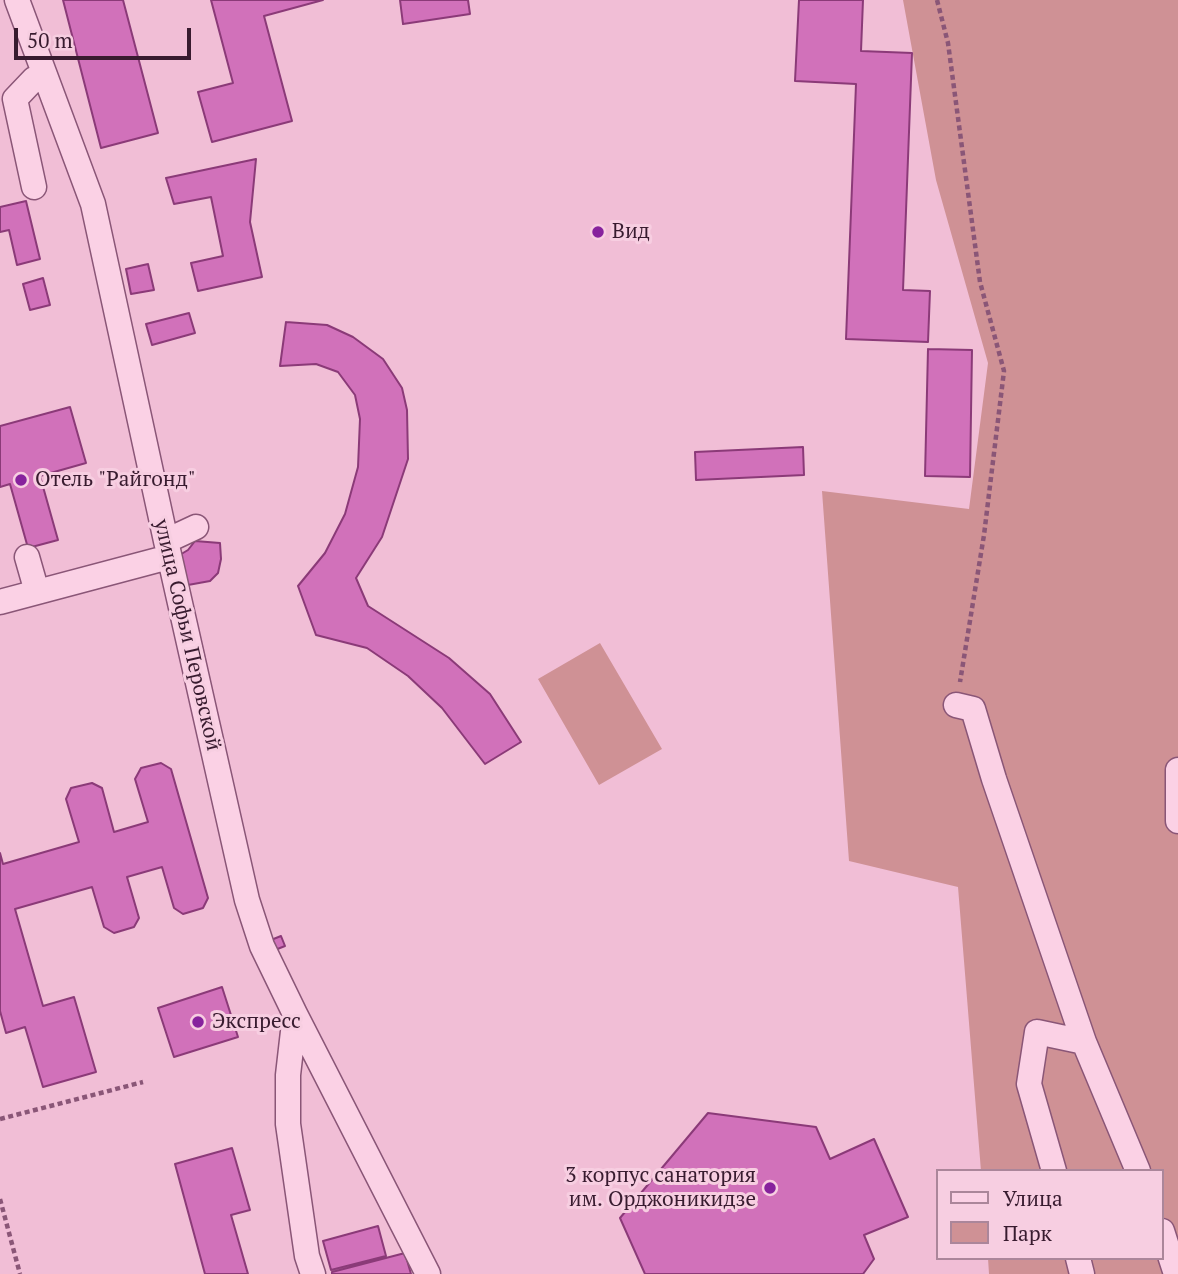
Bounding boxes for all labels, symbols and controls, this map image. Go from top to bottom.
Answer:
scale bar [18,14,194,58]
text: 50 m [27,26,73,54]
place label: Вид [612,219,650,245]
marker: Вид [590,224,606,240]
place label: Отель "Райгонд" [35,467,196,493]
marker: Отель "Райгонд" [13,472,29,488]
street label: улица Софьи Перовской [148,517,226,753]
place label: Экспресс [212,1009,301,1035]
marker: Экспресс [190,1014,206,1030]
place label: 3 корпус санатория им. Орджоникидзе [565,1163,756,1213]
legend [936,1169,1164,1260]
marker: 3 корпус санатория им. Орджоникидзе [762,1180,778,1196]
text: Улица [1003,1184,1063,1212]
text: Парк [1003,1219,1052,1247]

